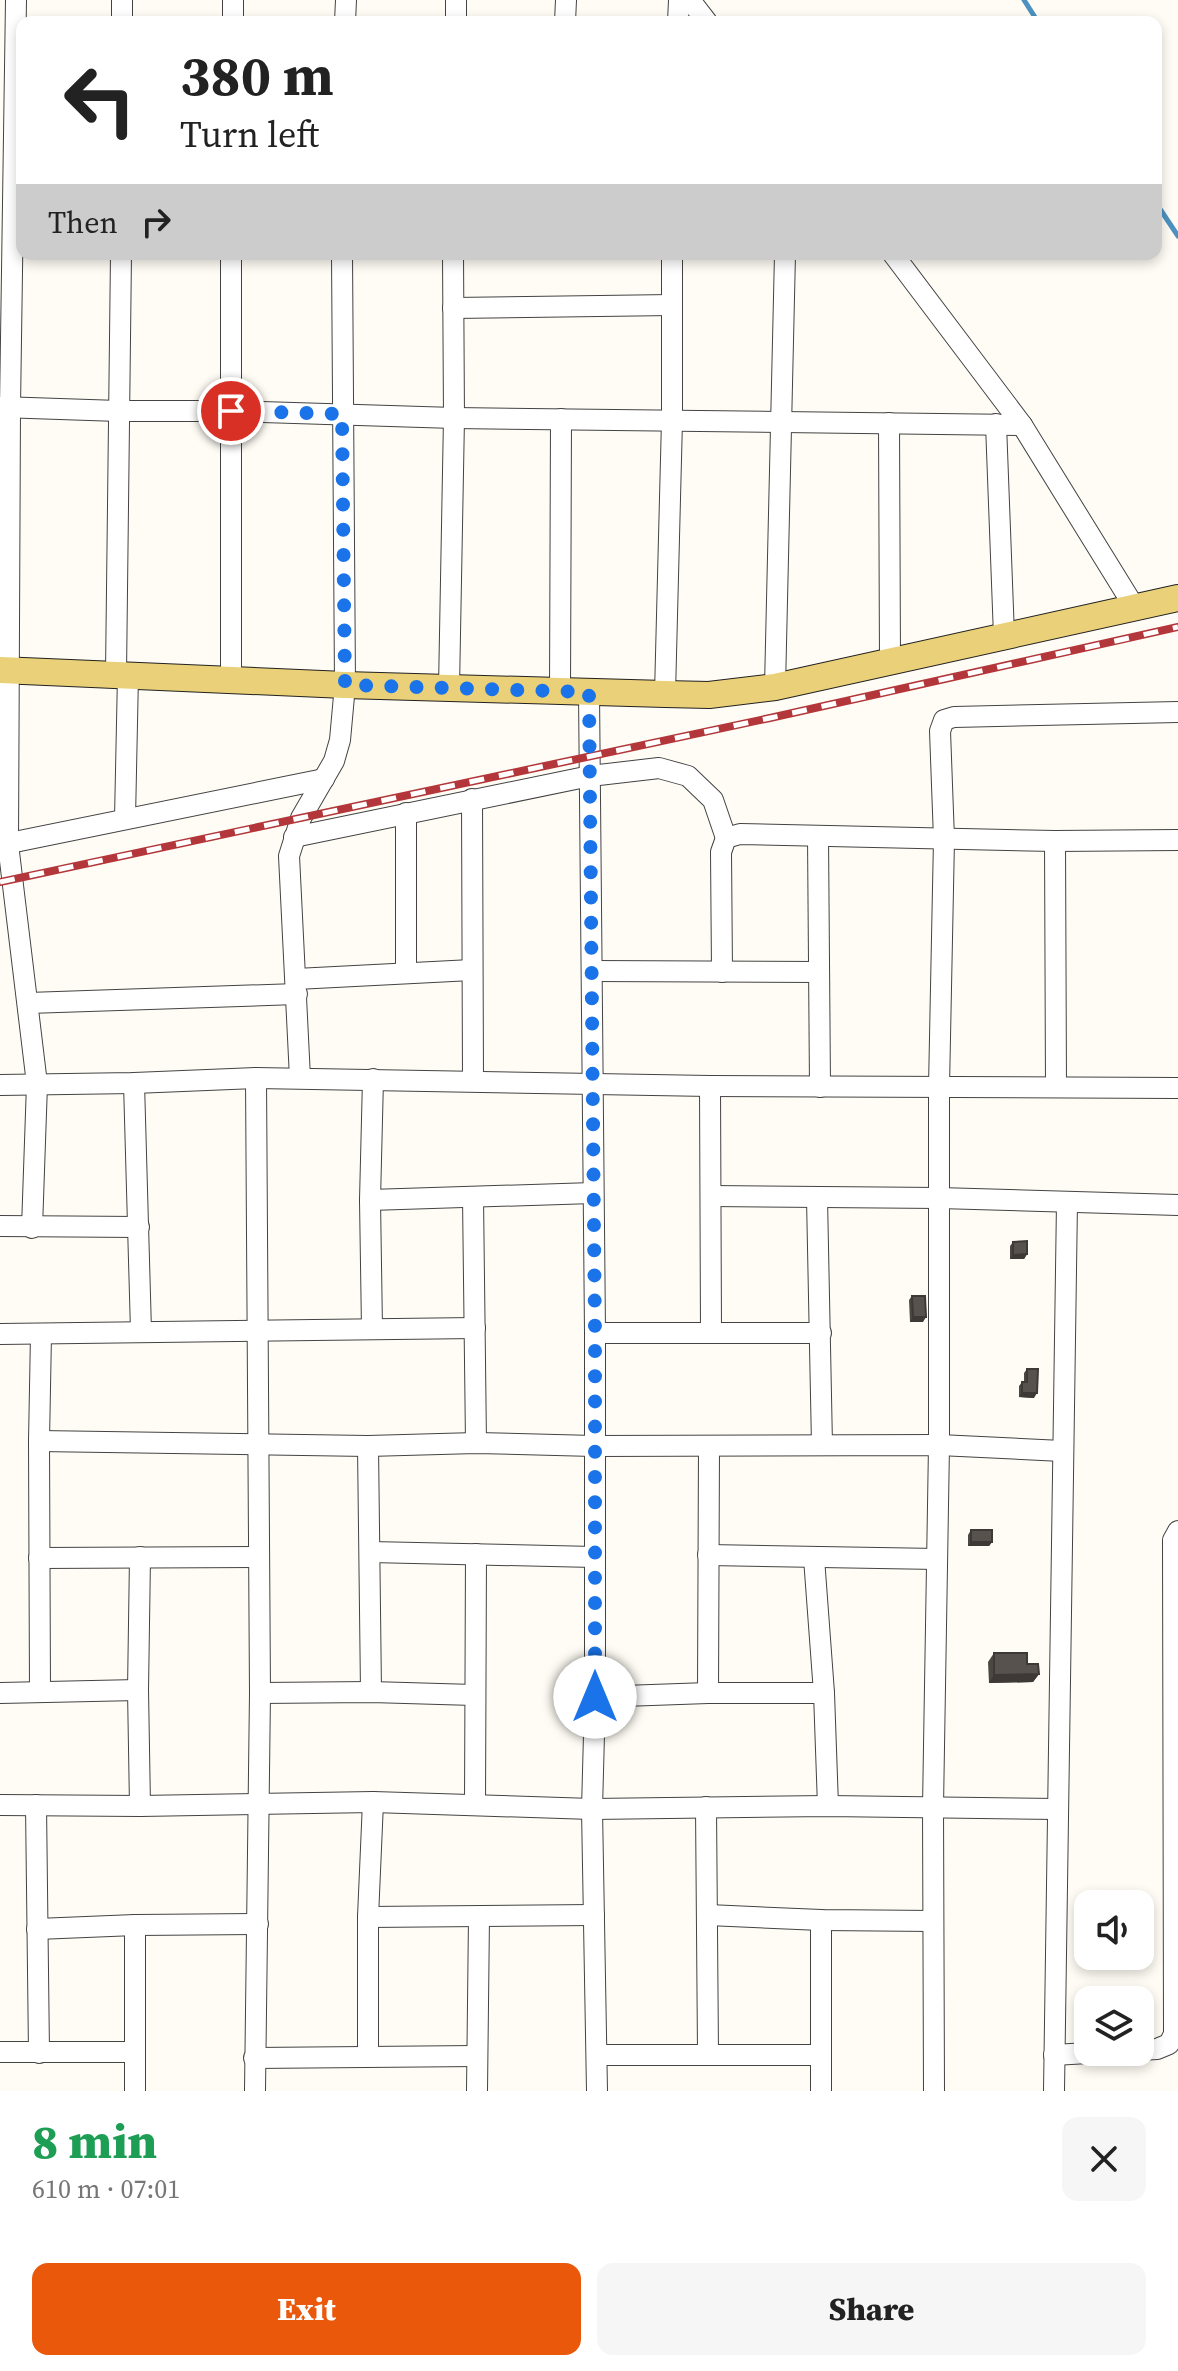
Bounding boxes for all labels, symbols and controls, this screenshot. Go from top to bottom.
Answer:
text: 380 m [180,37,334,114]
icon: left [48,48,152,152]
text: Turn left [180,110,319,159]
icon: right [134,200,178,244]
text: Then [48,202,118,243]
pin [197,377,265,445]
icon: arrive [209,389,253,433]
position arrow [553,1655,637,1739]
map controls [1074,1890,1154,2066]
button: sound [1074,1890,1154,1970]
button: layers [1074,1986,1154,2066]
text: 8 min [32,2108,157,2174]
button: close [1062,2117,1146,2201]
text: 610 m · 07:01 [32,2171,180,2207]
button: Exit [32,2263,581,2355]
button: Share [597,2263,1146,2355]

